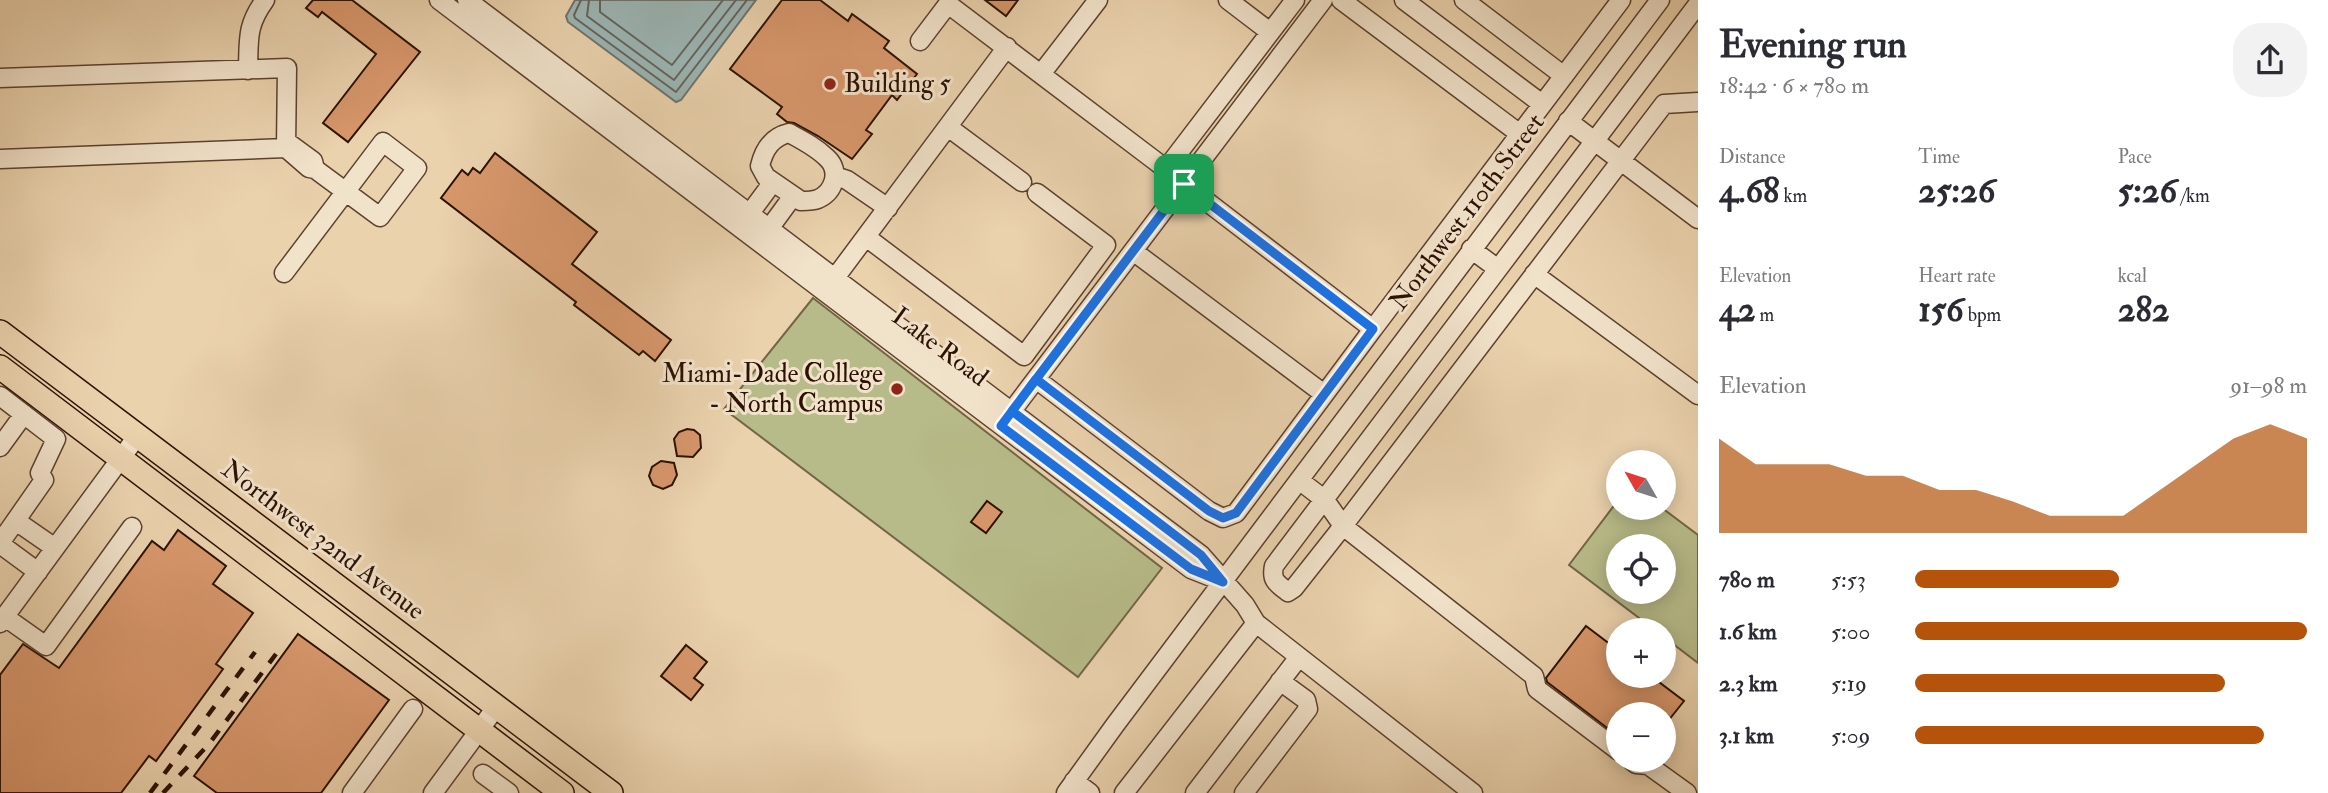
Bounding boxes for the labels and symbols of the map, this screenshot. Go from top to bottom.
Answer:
place label: Building 5 [844,68,951,100]
marker: Building 5 [822,76,838,92]
street label: Northwest 110th Street [1383,107,1551,317]
pin [1154,154,1214,214]
street label: Lake Road [886,300,995,394]
place label: Miami-Dade College - North Campus [662,358,883,421]
marker: Miami-Dade College - North Campus [889,381,905,397]
north arrow [1606,450,1676,520]
street label: Northwest 32nd Avenue [215,453,431,627]

